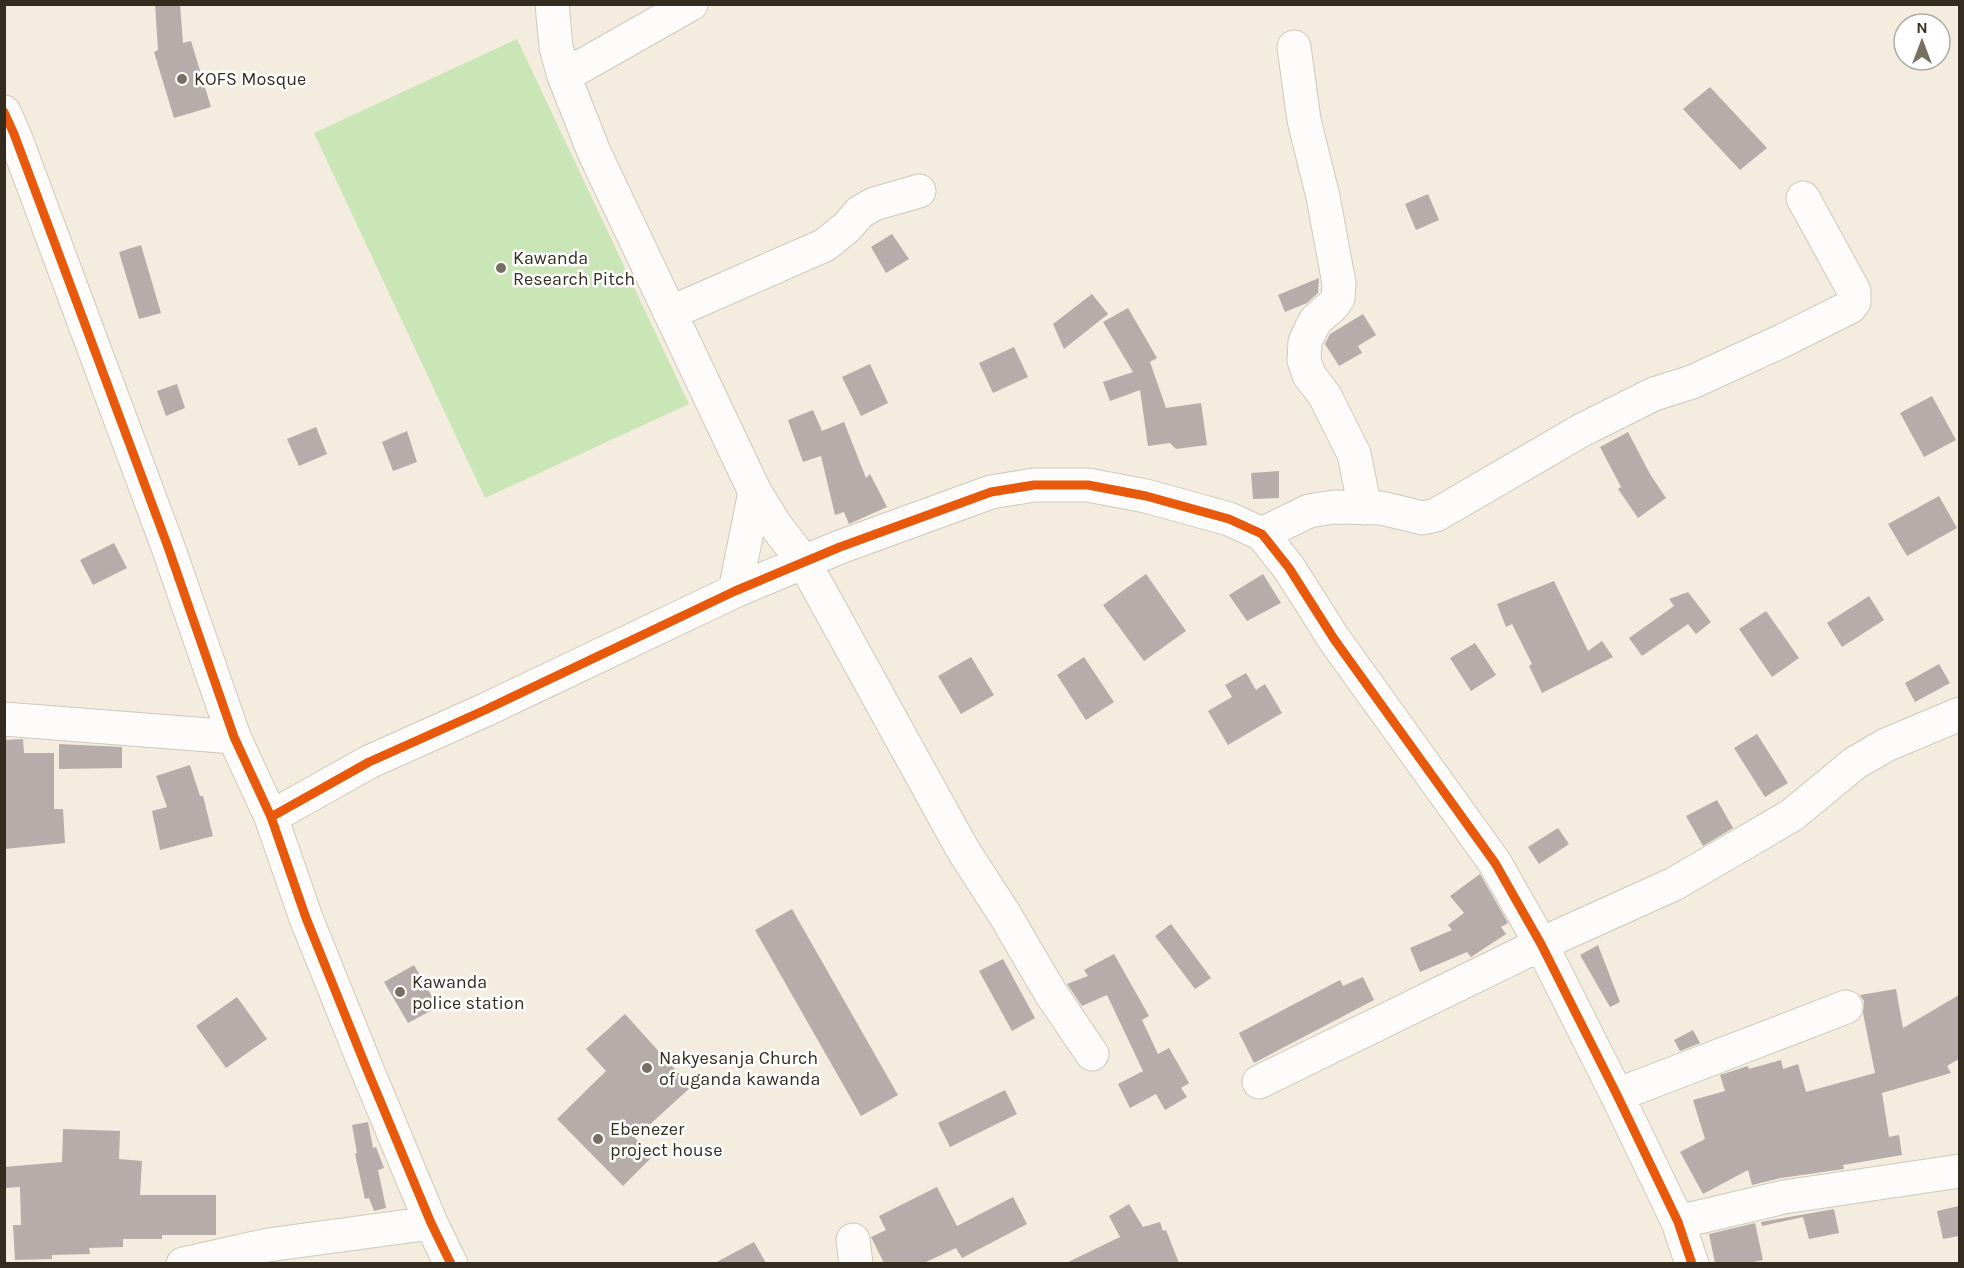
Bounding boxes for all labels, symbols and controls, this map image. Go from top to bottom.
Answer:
north arrow [1892,12,1952,72]
text: N [1916,18,1928,37]
place label: KOFS Mosque [194,68,306,90]
marker: KOFS Mosque [175,72,189,86]
place label: Kawanda Research Pitch [513,247,635,290]
marker: Kawanda Research Pitch [494,261,508,275]
place label: Kawanda police station [412,971,525,1014]
marker: Kawanda police station [393,985,407,999]
place label: Nakyesanja Church of uganda kawanda [659,1047,820,1090]
marker: Nakyesanja Church of uganda kawanda [640,1061,654,1075]
place label: Ebenezer project house [610,1118,722,1161]
marker: Ebenezer project house [591,1132,605,1146]

